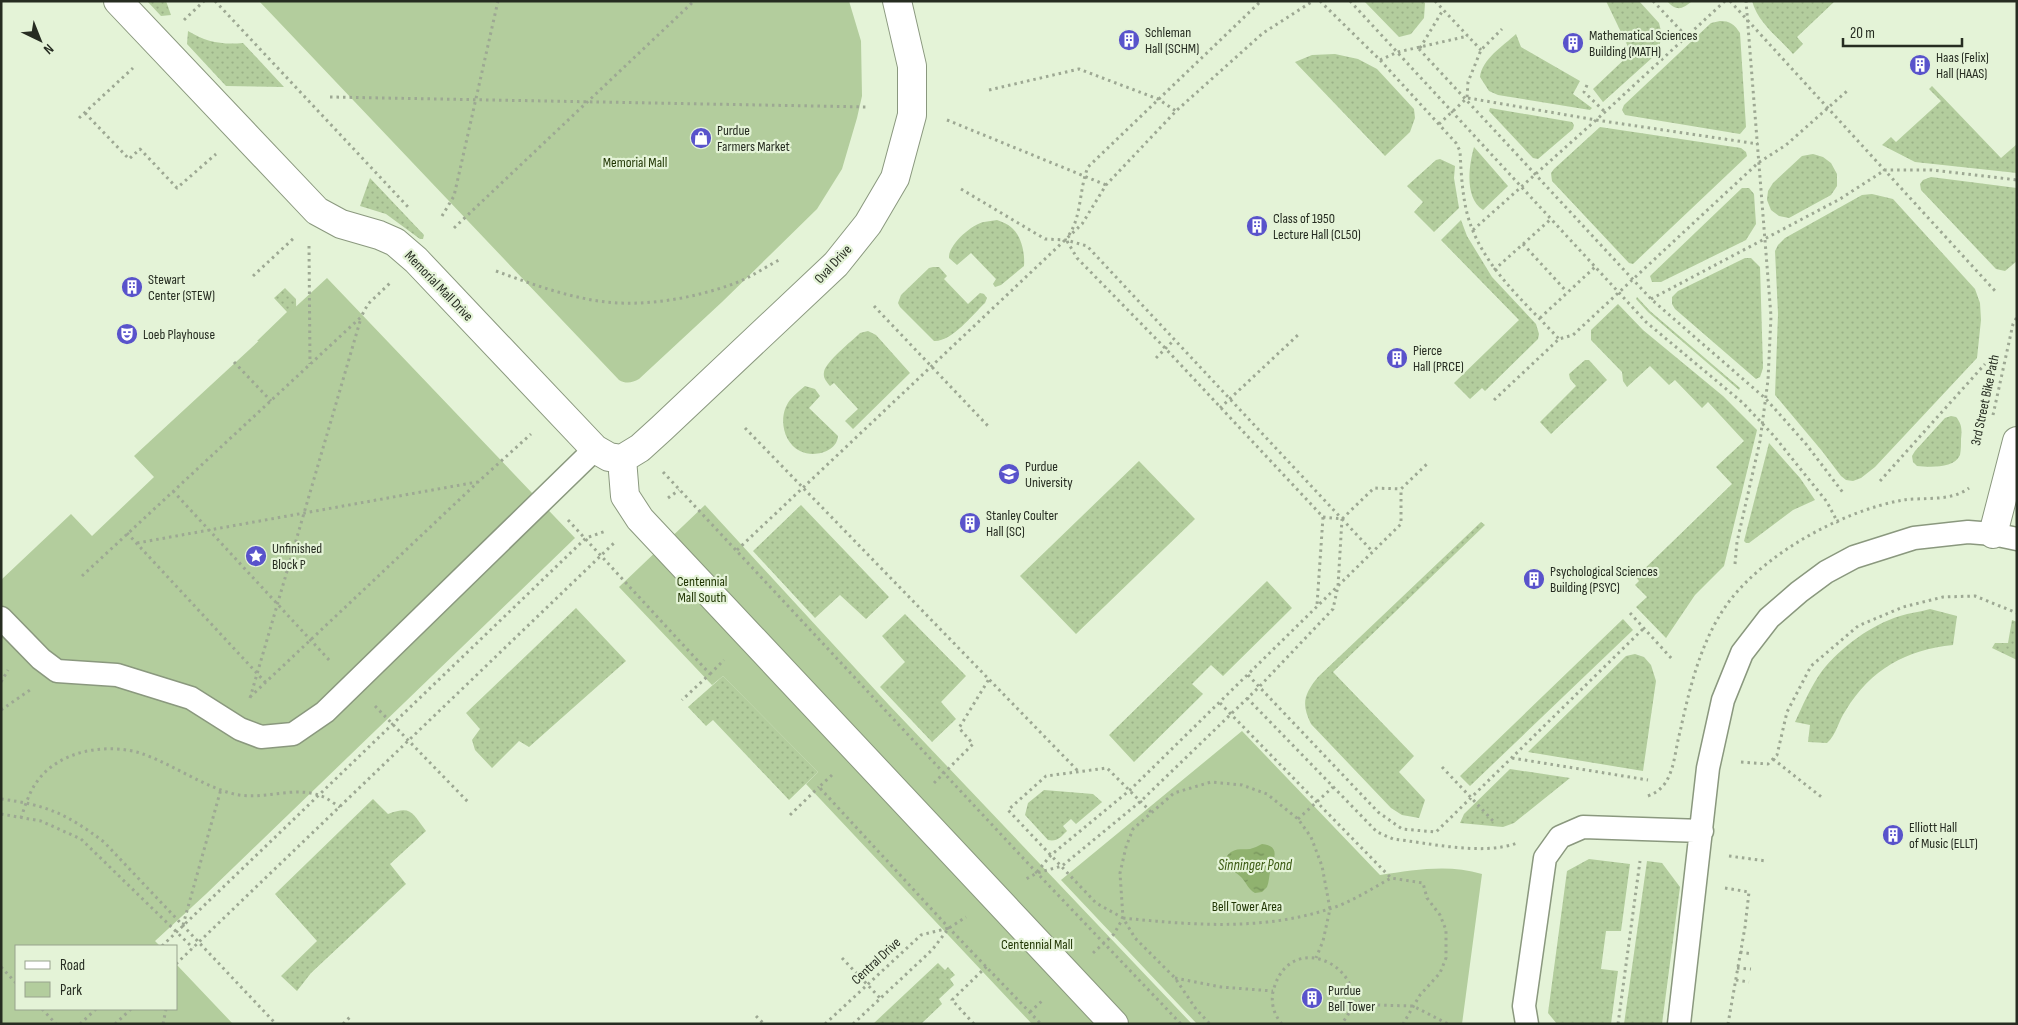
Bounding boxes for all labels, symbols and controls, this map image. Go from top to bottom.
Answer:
north arrow [15,15,65,65]
scale bar [1843,15,1962,47]
place label: Schleman Hall (SCHM) [1145,24,1199,57]
text: 20 m [1850,24,1875,43]
place label: Mathematical Sciences Building (MATH) [1589,27,1698,60]
building icon: Schleman Hall (SCHM) [1117,28,1141,52]
building icon: Mathematical Sciences Building (MATH) [1561,31,1585,55]
text: N [40,40,57,58]
place label: Haas (Felix) Hall (HAAS) [1936,49,1989,82]
building icon: Haas (Felix) Hall (HAAS) [1908,53,1932,77]
place label: Purdue Farmers Market [717,122,790,155]
shop icon: Purdue Farmers Market [689,126,713,150]
park label: Memorial Mall [603,154,667,171]
place label: Class of 1950 Lecture Hall (CL50) [1273,210,1361,243]
building icon: Class of 1950 Lecture Hall (CL50) [1245,214,1269,238]
street label: Oval Drive [811,241,855,287]
street label: Memorial Mall Drive [401,247,477,325]
place label: Stewart Center (STEW) [148,271,215,304]
building icon: Stewart Center (STEW) [120,275,144,299]
theatre icon: Loeb Playhouse [115,322,139,346]
place label: Loeb Playhouse [143,326,215,343]
place label: Pierce Hall (PRCE) [1413,342,1464,375]
building icon: Pierce Hall (PRCE) [1385,346,1409,370]
street label: 3rd Street Bike Path [1967,353,2003,447]
place label: Purdue University [1025,458,1073,491]
school or university icon: Purdue University [997,462,1021,486]
place label: Stanley Coulter Hall (SC) [986,507,1058,540]
building icon: Stanley Coulter Hall (SC) [958,511,982,535]
place label: Unfinished Block P [272,540,322,573]
place icon: Unfinished Block P [244,544,268,568]
place label: Psychological Sciences Building (PSYC) [1550,563,1658,596]
building icon: Psychological Sciences Building (PSYC) [1522,567,1546,591]
park label: Centennial Mall South [677,573,727,606]
place label: Elliott Hall of Music (ELLT) [1909,819,1978,852]
building icon: Elliott Hall of Music (ELLT) [1881,823,1905,847]
water label: Sinninger Pond [1218,856,1293,875]
park label: Bell Tower Area [1212,898,1282,915]
street label: Central Drive [848,934,904,988]
park label: Centennial Mall [1001,936,1073,953]
legend [15,945,178,1010]
text: Road [60,956,85,975]
text: Park [60,981,82,1000]
place label: Purdue Bell Tower [1328,982,1375,1015]
building icon: Purdue Bell Tower [1300,986,1324,1010]

